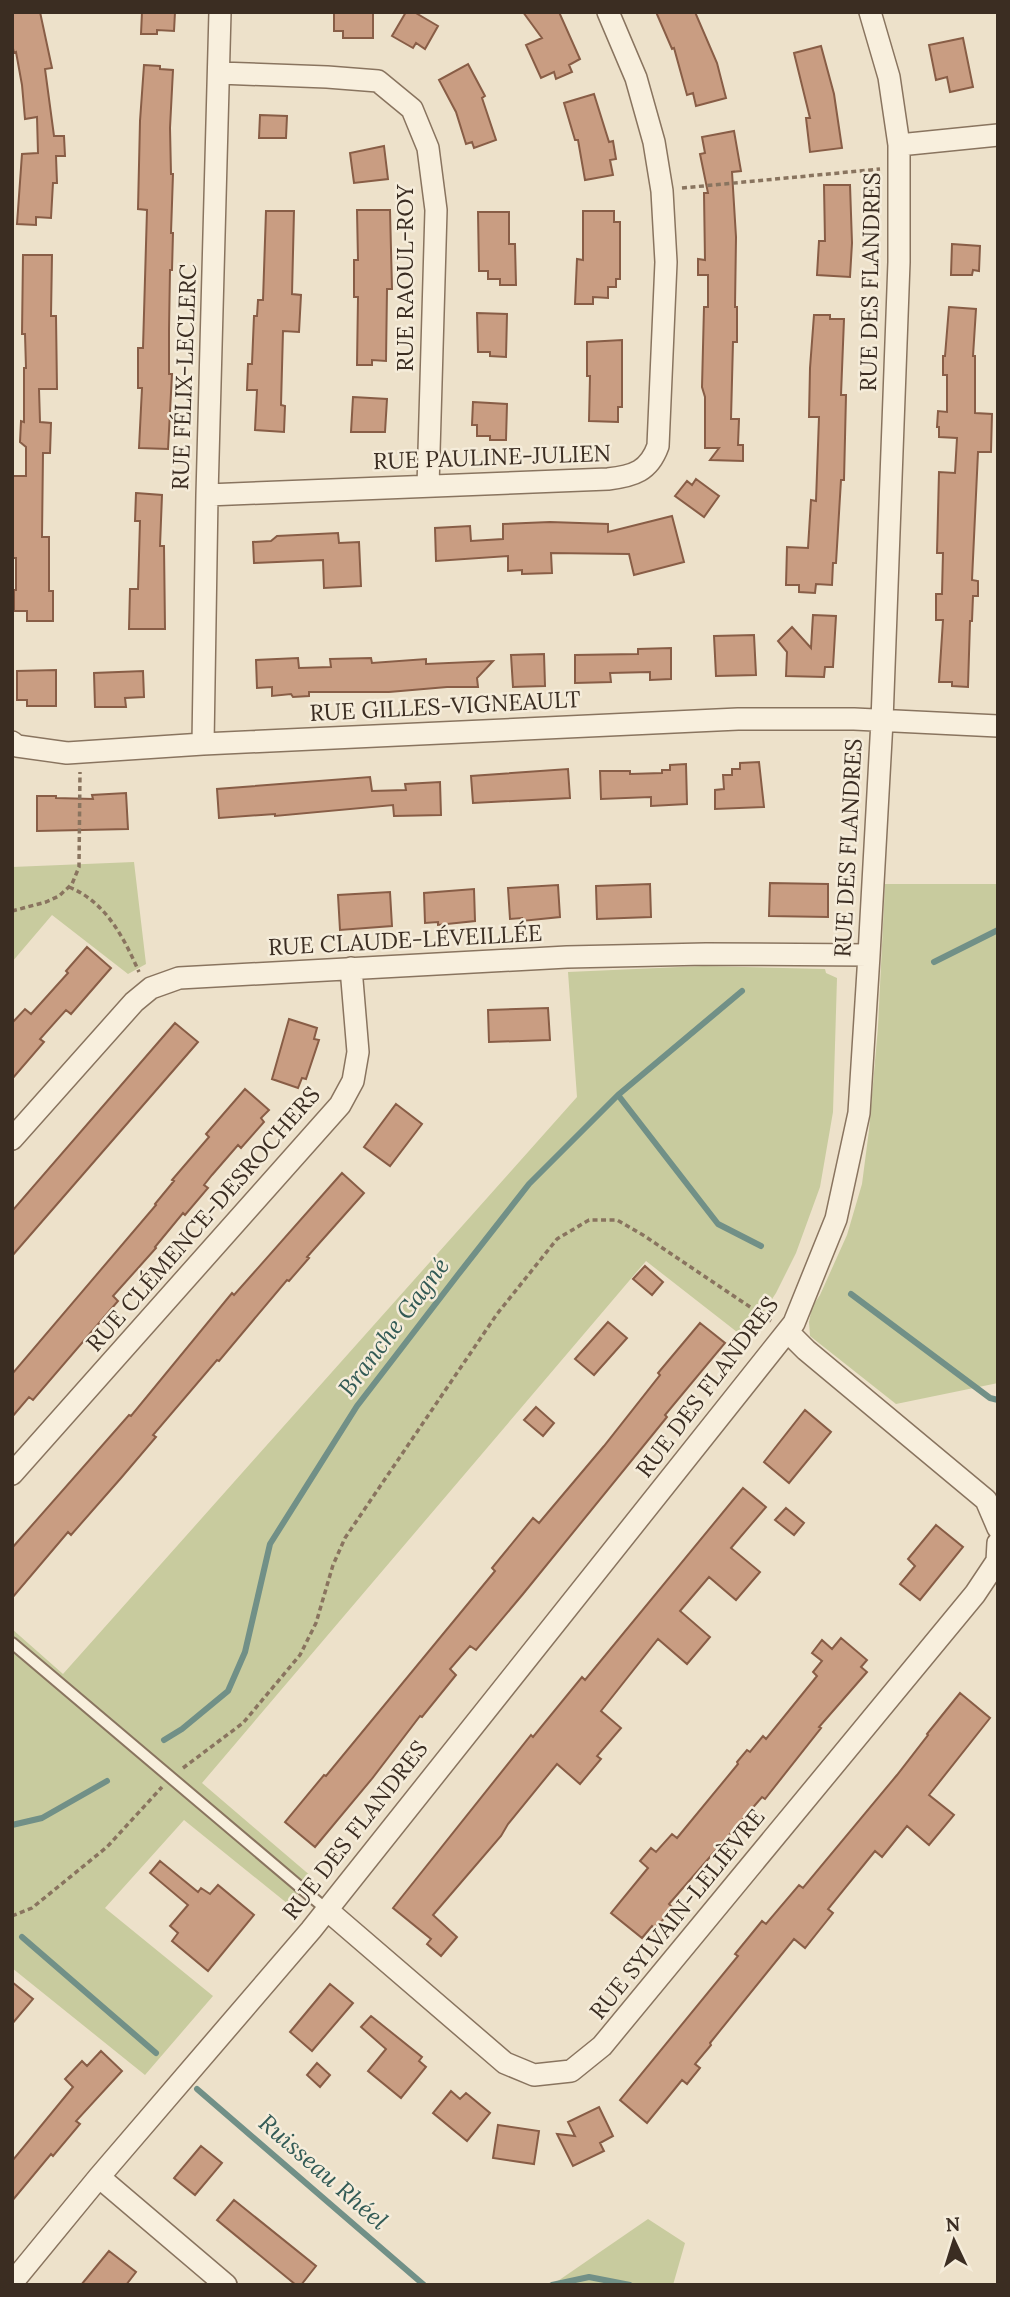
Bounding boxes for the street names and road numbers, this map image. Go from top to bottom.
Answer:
street label: RUE DES FLANDRES [853,172,886,392]
street label: RUE RAOUL-ROY [390,184,419,372]
street label: RUE FÉLIX-LECLERC [165,263,202,491]
street label: RUE PAULINE-JULIEN [373,438,611,475]
street label: RUE GILLES-VIGNEAULT [309,684,582,727]
street label: RUE DES FLANDRES [827,738,868,958]
street label: RUE CLAUDE-LÉVEILLÉE [267,918,543,961]
street label: RUE CLÉMENCE-DESROCHERS [79,1080,326,1357]
street label: RUE DES FLANDRES [629,1290,784,1483]
street label: RUE DES FLANDRES [276,1734,433,1925]
street label: RUE SYLVAIN-LELIÈVRE [583,1803,770,2025]

